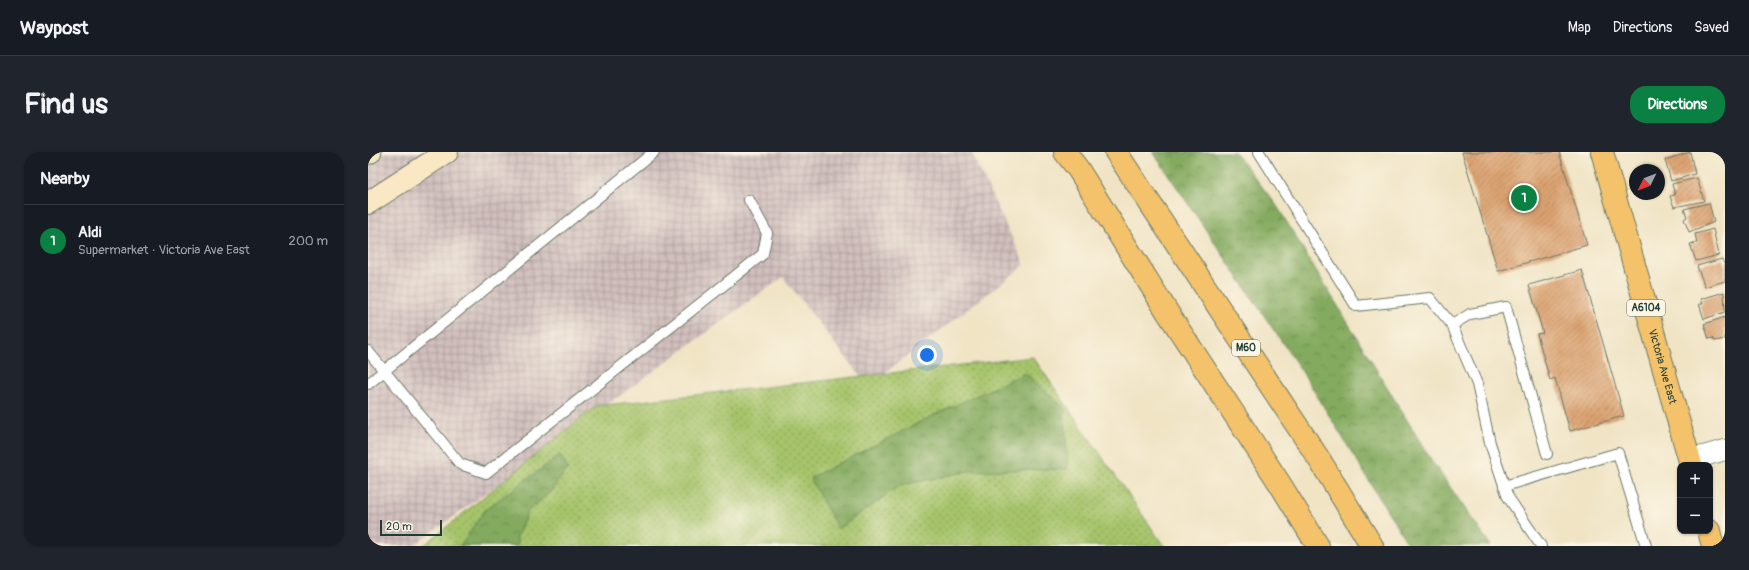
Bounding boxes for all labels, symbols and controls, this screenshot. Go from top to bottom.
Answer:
text: Waypost [20,16,89,40]
text: Map [1568,19,1591,36]
text: Directions [1613,19,1672,36]
text: Saved [1694,19,1729,36]
button: Directions [1630,86,1725,123]
text: Find us [24,87,108,122]
north arrow [1629,164,1665,200]
text: Nearby [40,168,89,189]
pin: 1 [1511,183,1537,213]
text: Aldi [78,223,101,242]
text: 1 [50,233,56,249]
text: 200 m [289,233,328,249]
text: Supermarket · Victoria Ave East [78,242,250,258]
road number: A6104 [1627,300,1665,316]
street label: Victoria Ave East [1646,327,1680,406]
road number: M60 [1232,340,1260,356]
your location [917,345,937,365]
map controls [1677,462,1713,534]
button: + [1677,462,1713,498]
button: − [1677,498,1713,534]
scale bar [380,518,442,537]
text: 20 m [386,520,412,533]

